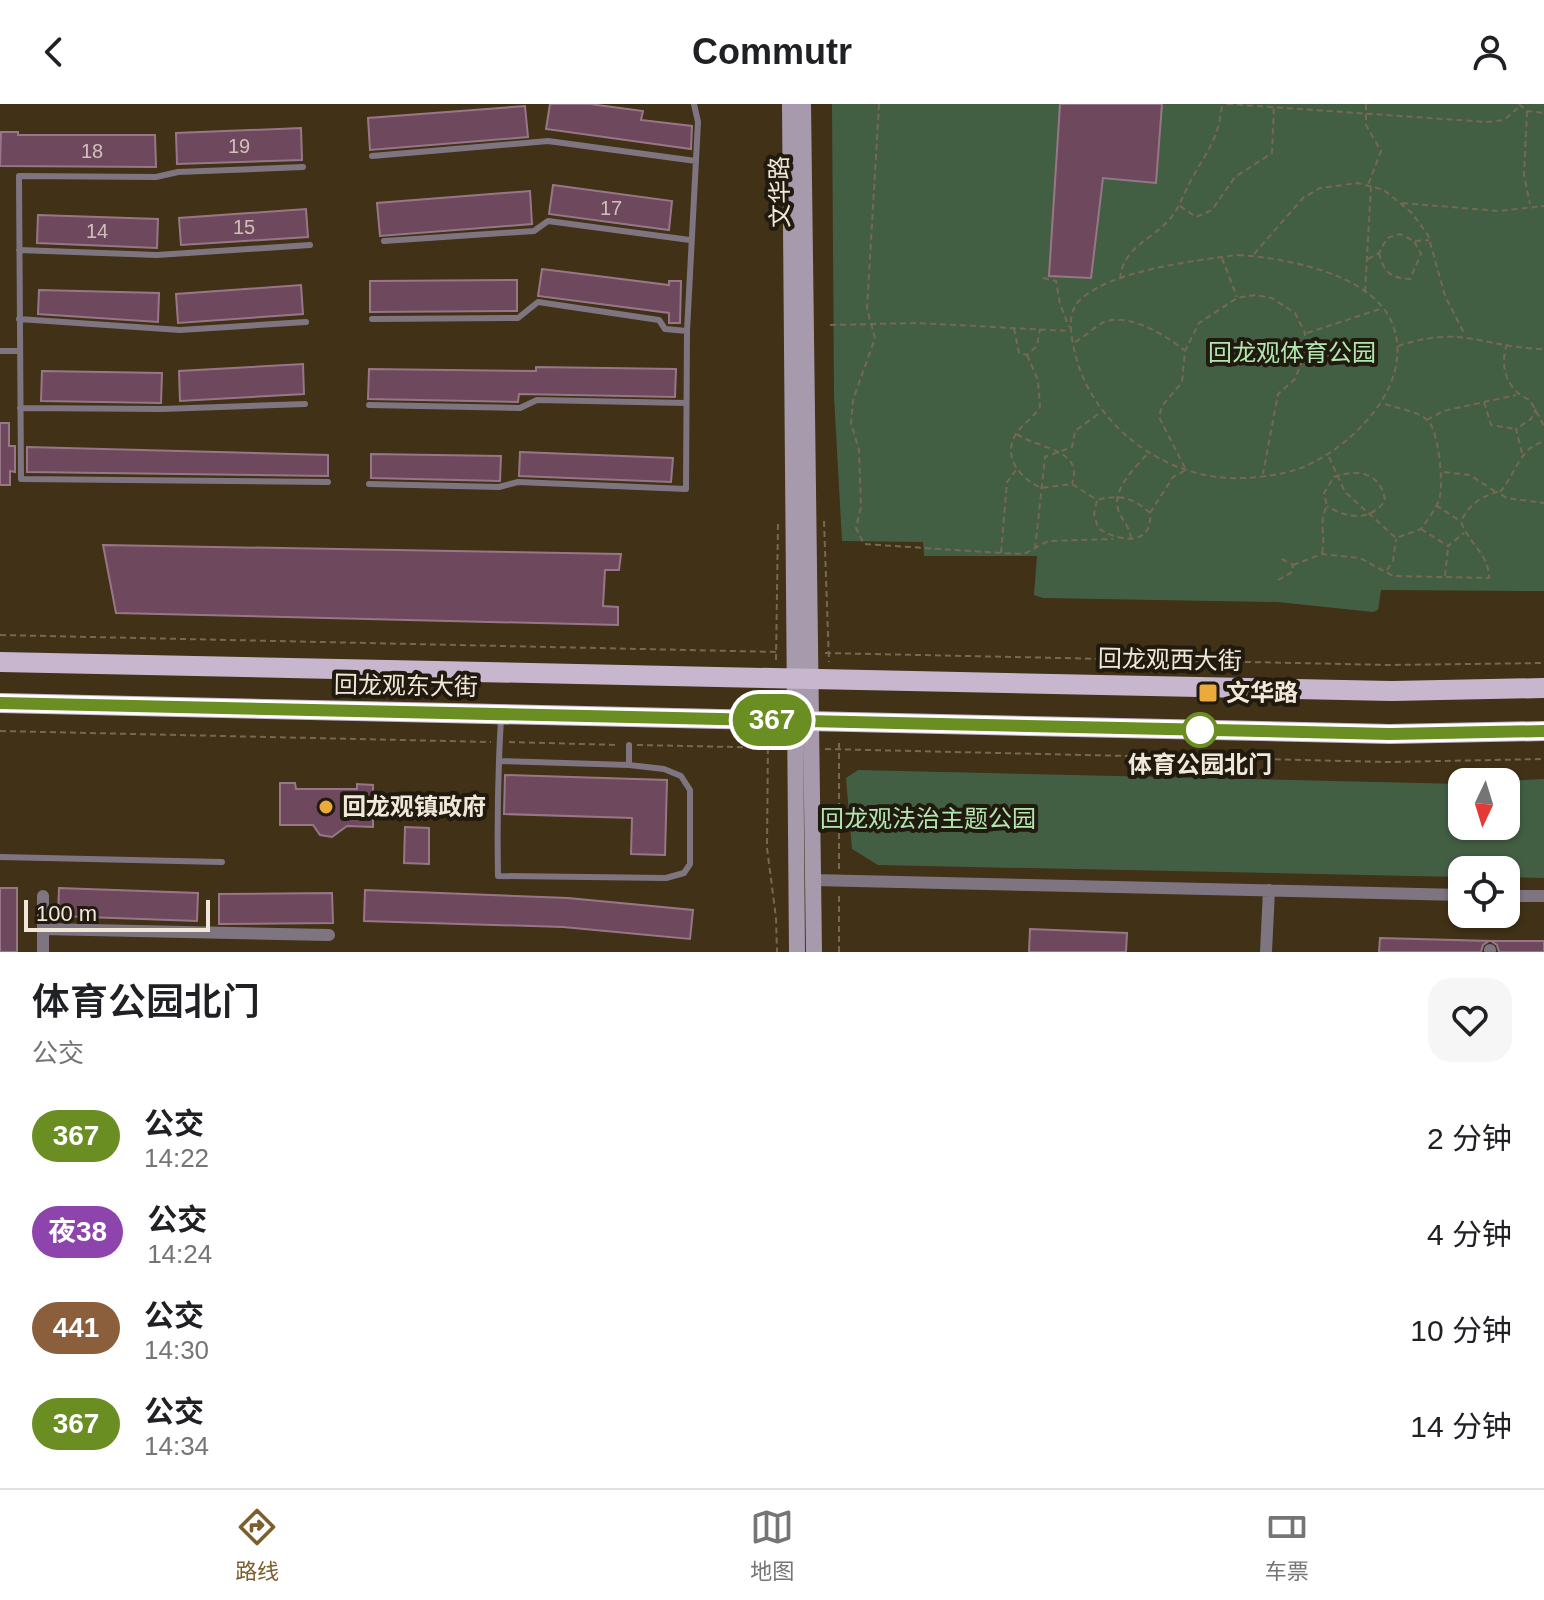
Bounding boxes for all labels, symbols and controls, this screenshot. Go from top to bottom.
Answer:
icon: back [32,30,76,74]
icon: person [1468,30,1512,74]
text: Commutr [692,31,852,72]
house number: 19 [228,135,250,157]
house number: 18 [81,140,103,162]
street label: 文华路 [765,156,794,228]
house number: 17 [600,197,622,219]
house number: 15 [233,216,255,238]
house number: 14 [86,220,108,242]
park label: 回龙观体育公园 [1208,339,1376,366]
street label: 回龙观西大街 [1098,645,1242,674]
street label: 回龙观东大街 [334,671,478,700]
place label: 文华路 [1226,679,1298,706]
marker: 文华路 [1197,682,1219,704]
line badge: 367 [726,694,818,746]
text: 367 [749,704,795,735]
marker: 体育公园北门 [1183,713,1217,747]
place label: 体育公园北门 [1128,751,1272,778]
north arrow [1448,768,1520,840]
map controls [1448,768,1520,928]
place label: 回龙观镇政府 [342,793,486,820]
marker: 回龙观镇政府 [317,798,335,816]
park label: 回龙观法治主题公园 [820,805,1036,832]
button: locate [1448,856,1520,928]
scale bar [24,896,210,932]
text: 100 m [36,901,97,926]
button: heart [1428,978,1512,1062]
text: 体育公园北门 [32,981,260,1023]
text: 公交 [32,1038,84,1068]
text: 公交 [144,1107,204,1140]
text: 367 [53,1120,99,1151]
text: 2 分钟 [1427,1122,1512,1155]
text: 14:22 [144,1143,209,1173]
text: 公交 [147,1203,207,1236]
text: 夜38 [48,1216,107,1247]
text: 4 分钟 [1427,1218,1512,1251]
text: 14:24 [147,1239,212,1269]
text: 公交 [144,1299,204,1332]
text: 441 [53,1312,99,1343]
text: 10 分钟 [1410,1314,1512,1347]
text: 14:30 [144,1335,209,1365]
text: 公交 [144,1395,204,1428]
text: 367 [53,1408,99,1439]
text: 14 分钟 [1410,1410,1512,1443]
text: 14:34 [144,1431,209,1461]
tab: 路线 [235,1505,279,1585]
tab: 地图 [750,1505,794,1585]
tab: 车票 [1265,1505,1309,1585]

